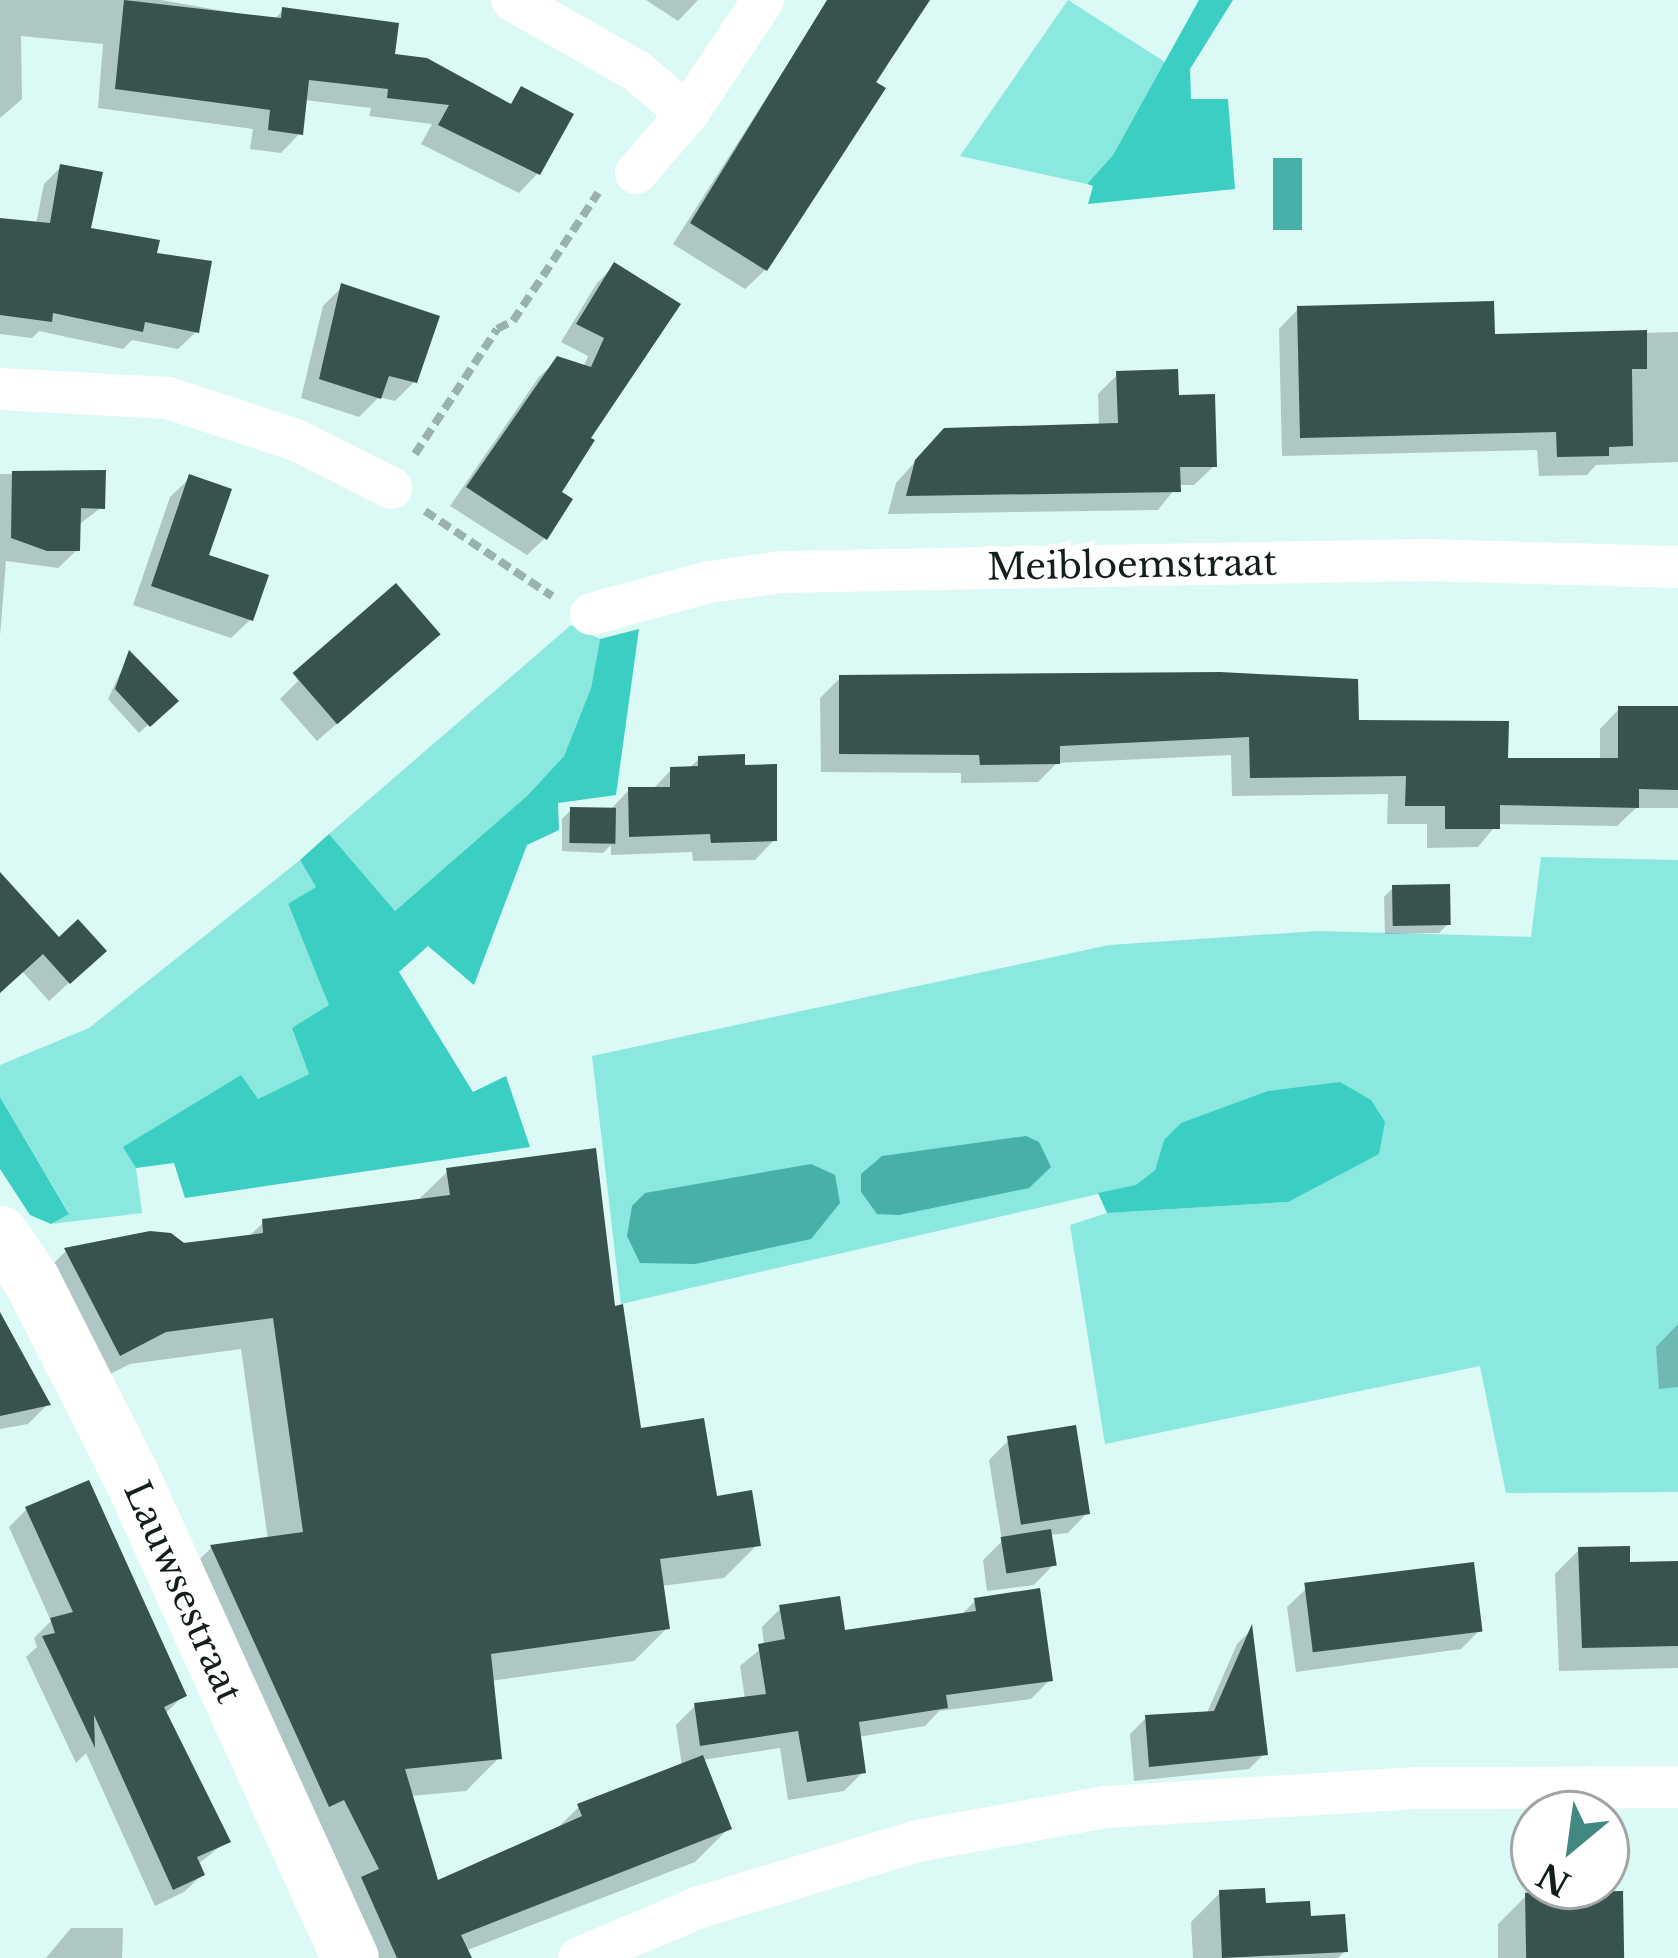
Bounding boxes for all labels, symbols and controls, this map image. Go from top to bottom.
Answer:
street label: Meibloemstraat [987,541,1277,589]
street label: Lauwsestraat [115,1474,251,1710]
north arrow [1510,1790,1630,1910]
text: N [1530,1854,1577,1905]

